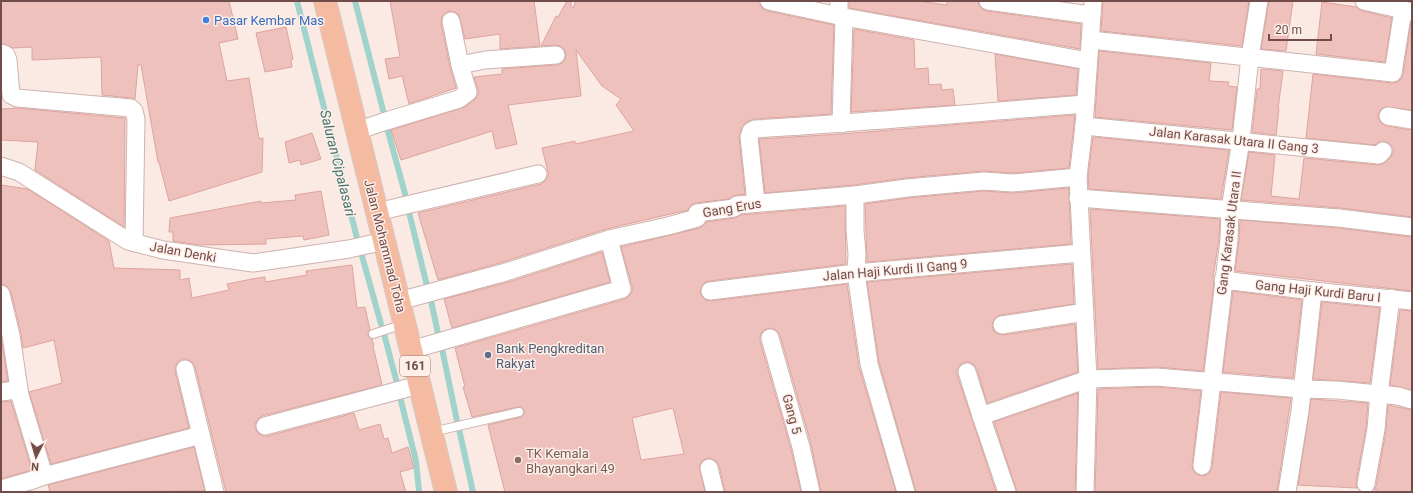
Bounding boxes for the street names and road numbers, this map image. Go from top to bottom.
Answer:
street label: Jalan Karasak Utara II Gang 3 [1149,124,1319,156]
street label: Gang Karasak Utara II [1214,170,1244,296]
street label: Jalan Mohammad Toha [361,178,409,314]
street label: Gang Erus [701,195,763,221]
street label: Jalan Denki [149,239,217,265]
street label: Jalan Haji Kurdi II Gang 9 [822,256,968,284]
street label: Gang Haji Kurdi Baru I [1254,277,1382,305]
road number: 161 [400,356,430,376]
street label: Gang 5 [779,392,805,436]

